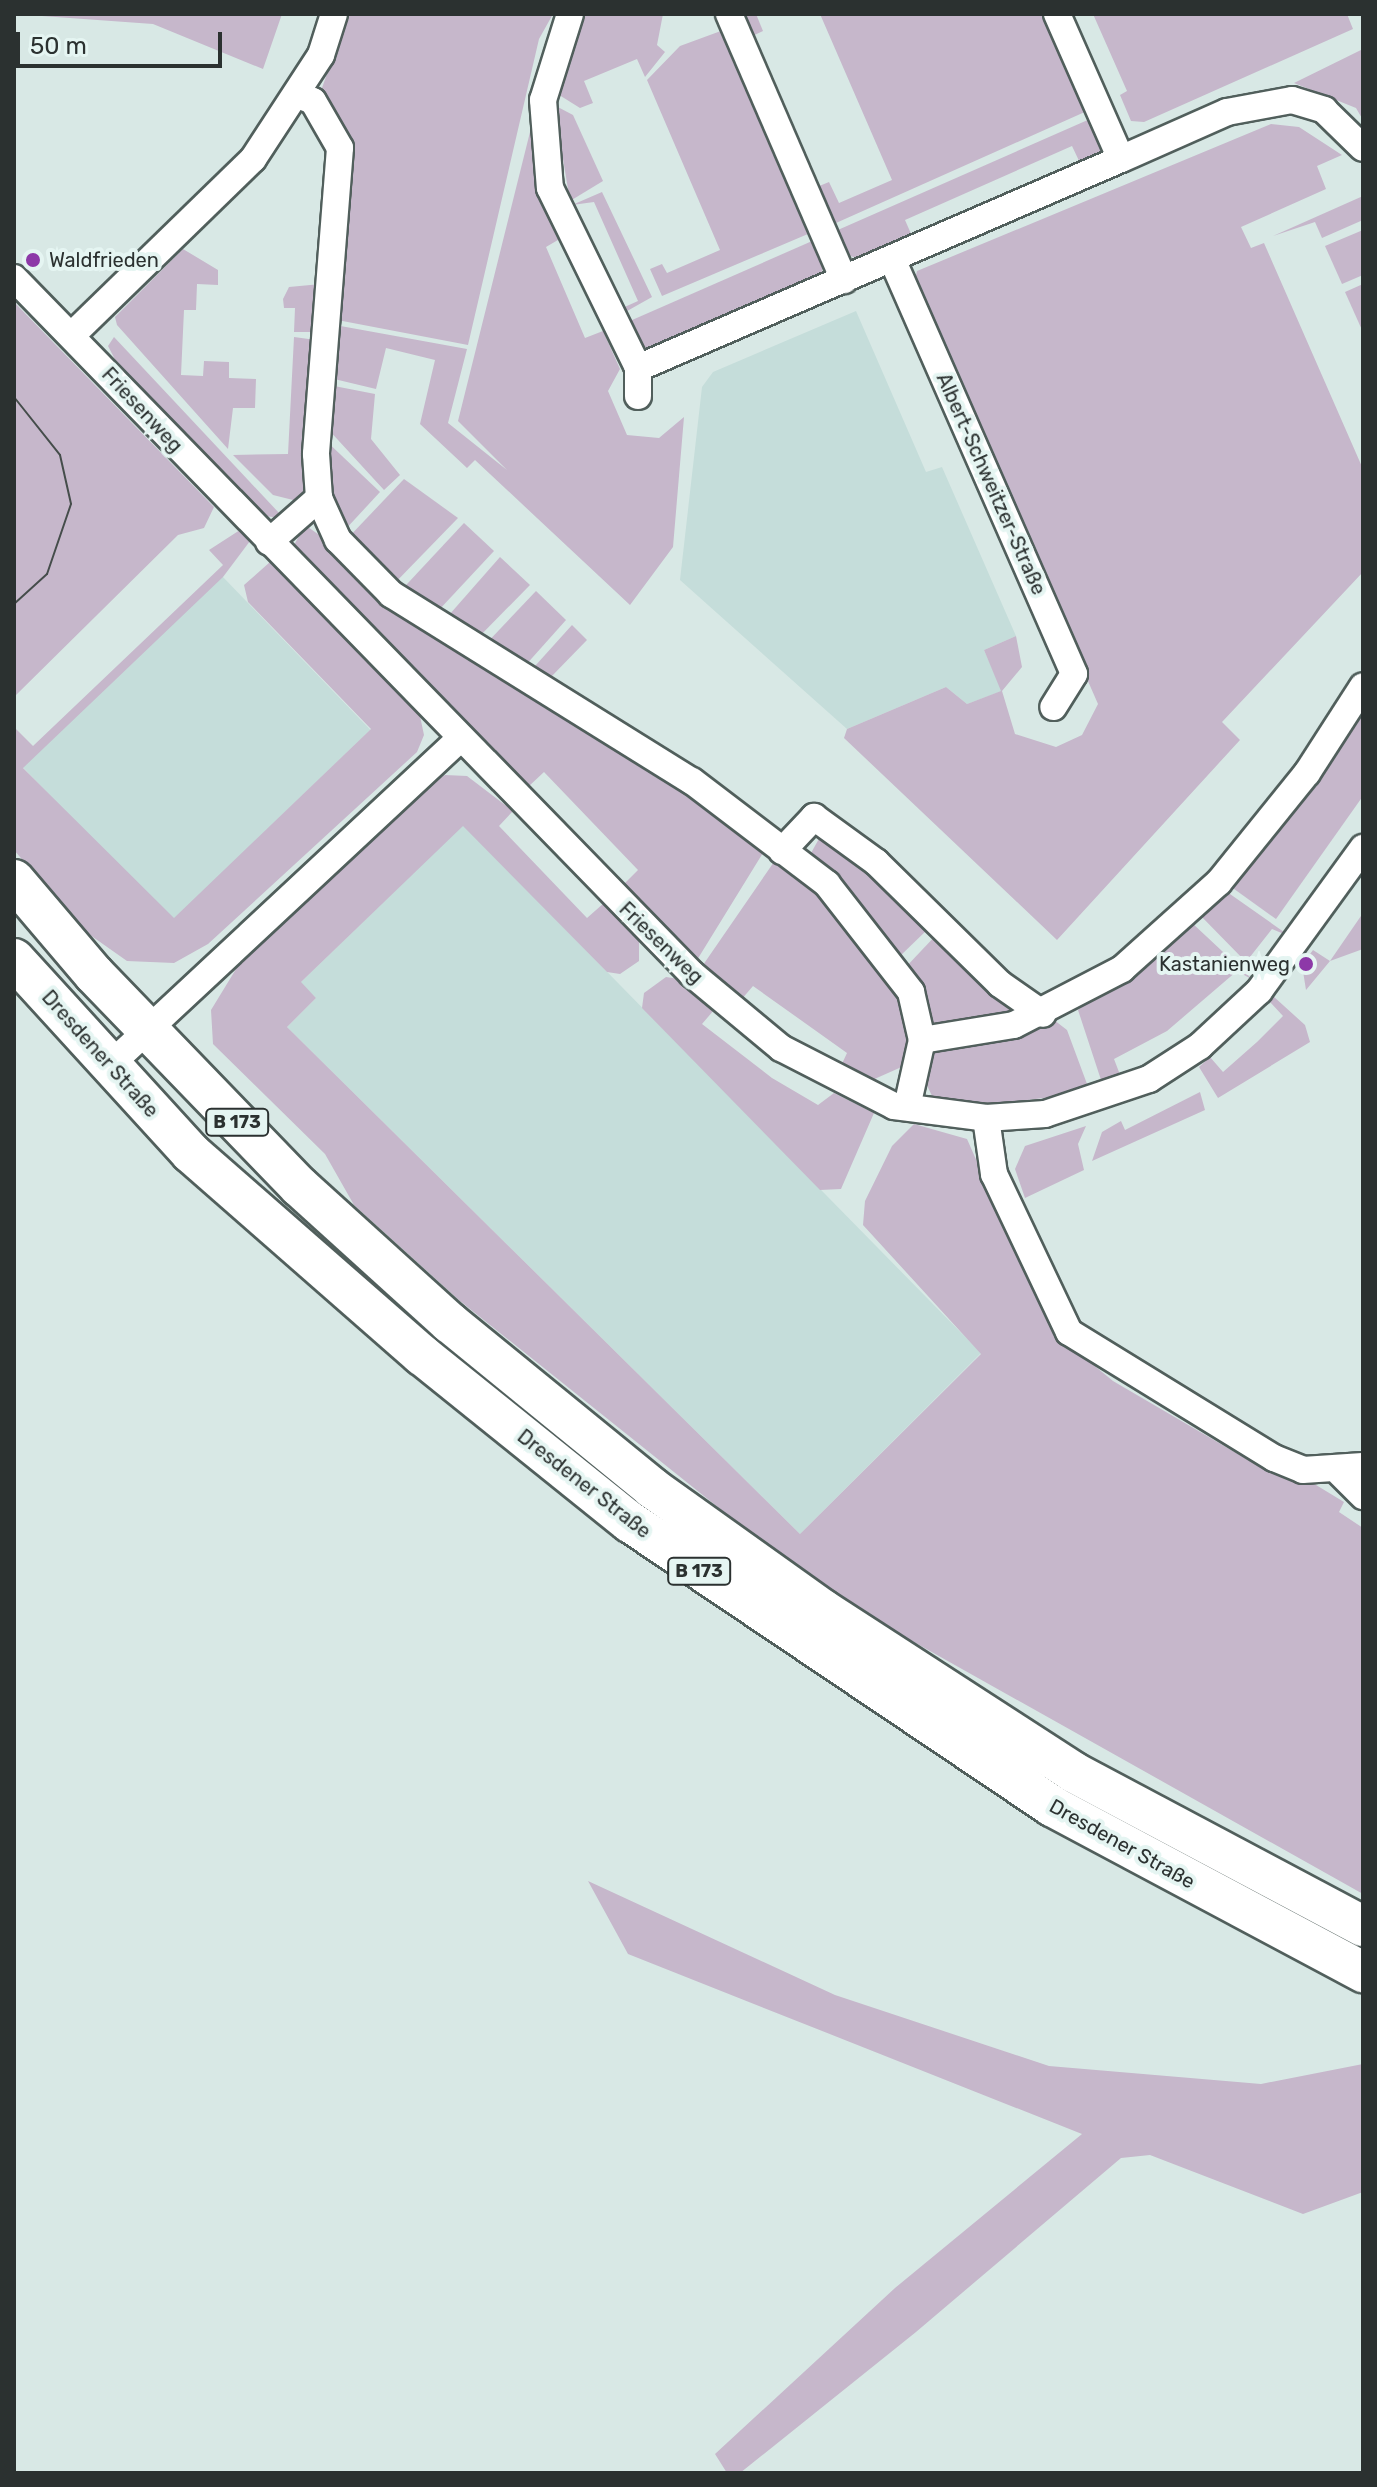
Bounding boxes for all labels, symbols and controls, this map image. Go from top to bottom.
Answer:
scale bar [20,16,226,66]
text: 50 m [30,32,87,60]
place label: Waldfrieden [49,248,159,272]
marker: Waldfrieden [24,251,42,269]
street label: Friesenweg [97,363,187,457]
street label: Albert-Schweitzer-Straße [931,369,1051,599]
street label: Friesenweg [614,897,708,989]
place label: Kastanienweg [1159,952,1290,976]
marker: Kastanienweg [1297,955,1315,973]
street label: Dresdener Straße [36,985,164,1123]
road number: B 173 [205,1108,269,1136]
street label: Dresdener Straße [512,1424,656,1544]
road number: B 173 [667,1557,731,1585]
street label: Dresdener Straße [1045,1794,1199,1894]

